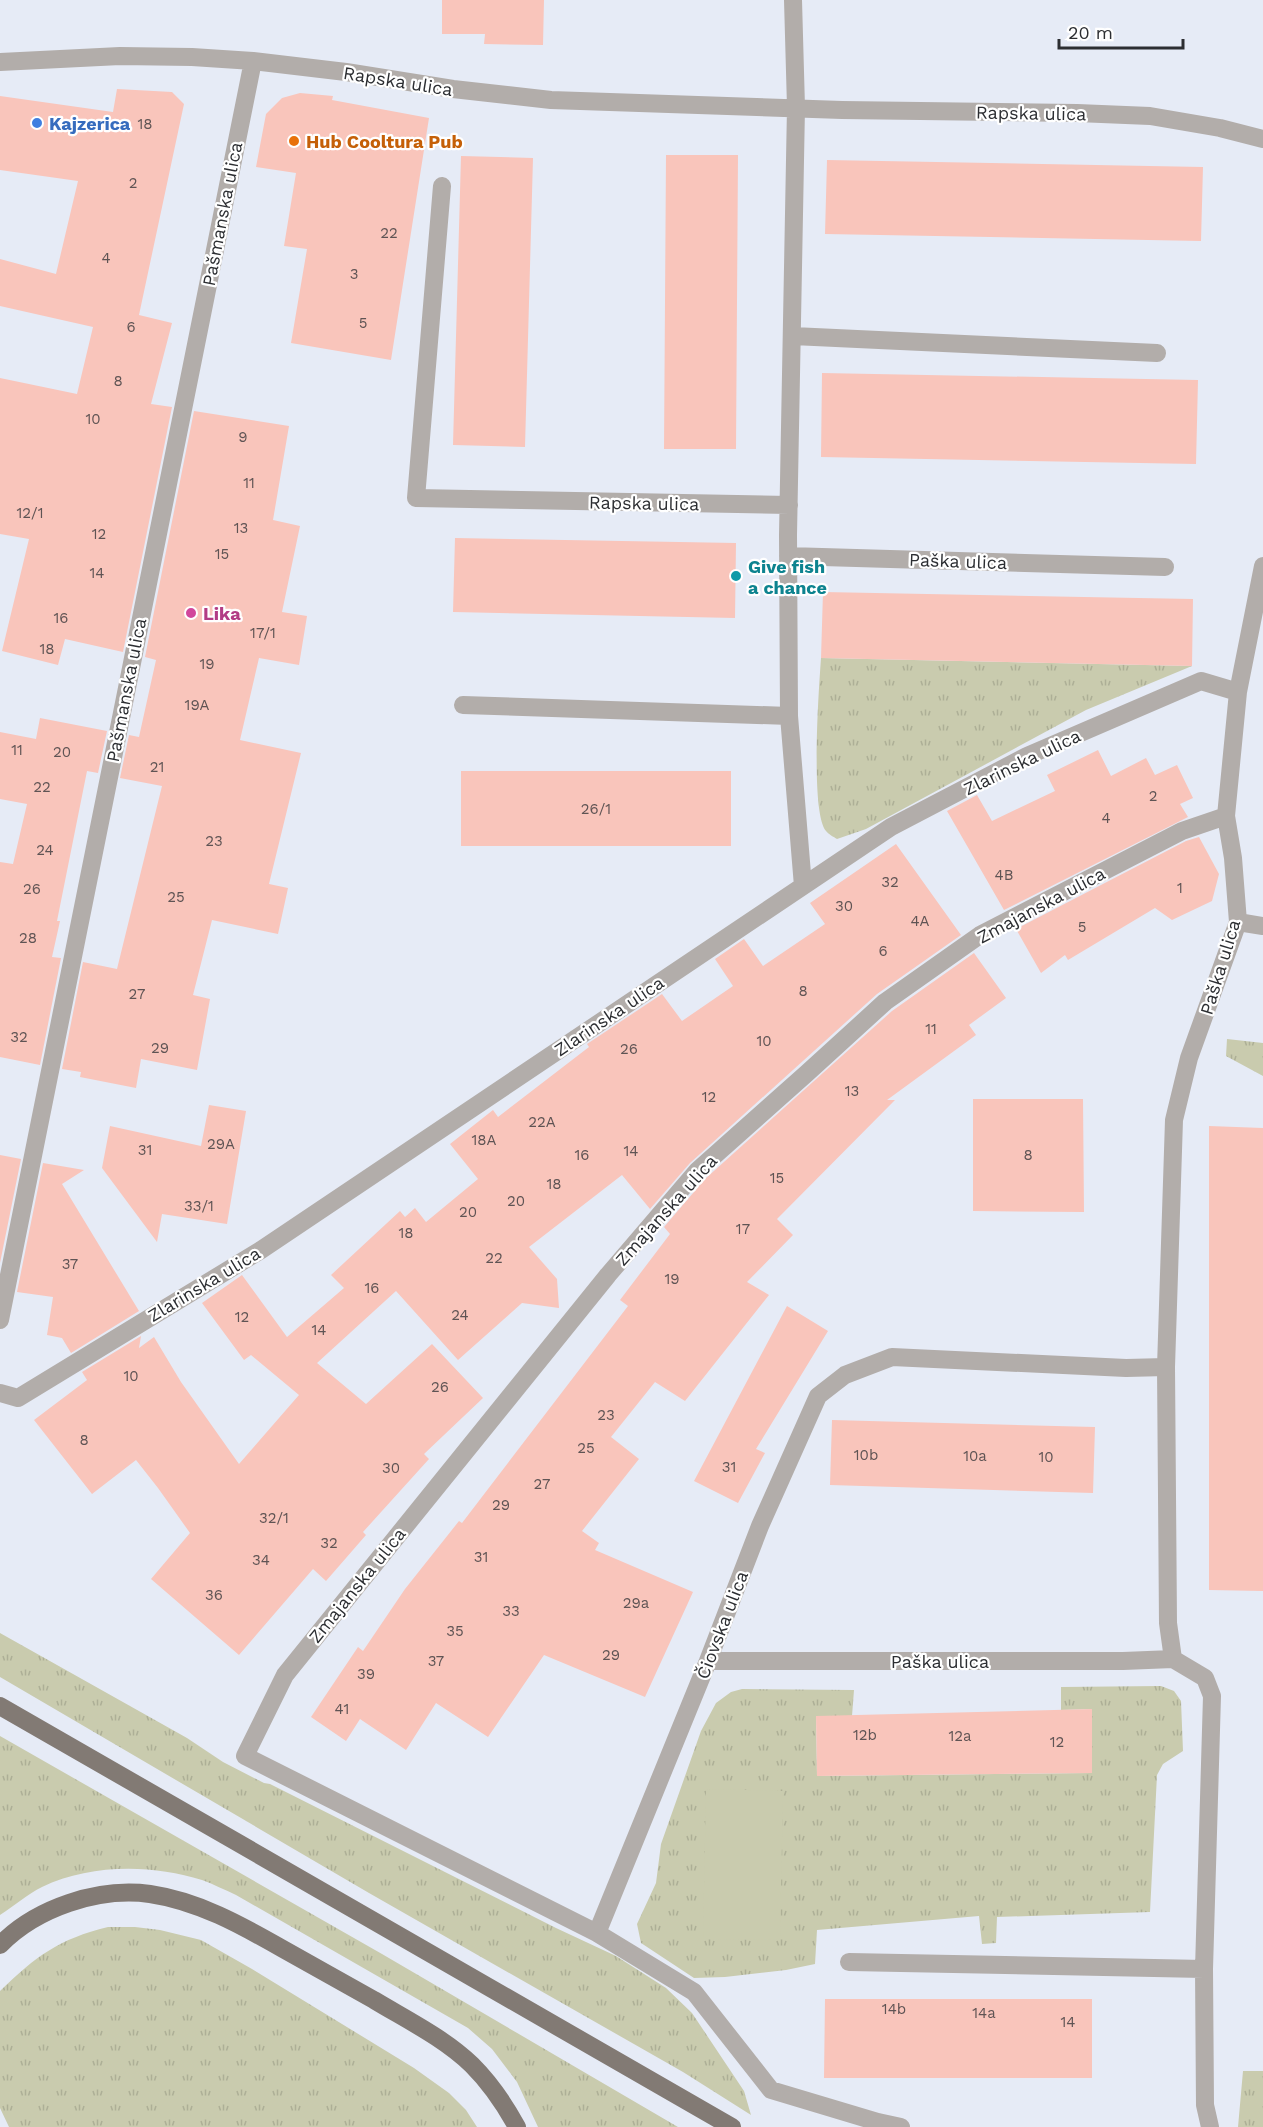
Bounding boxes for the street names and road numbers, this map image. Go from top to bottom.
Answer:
street label: Rapska ulica [342,62,454,100]
street label: Rapska ulica [976,102,1086,124]
street label: Pašmanska ulica [198,140,246,288]
street label: Rapska ulica [589,492,699,514]
street label: Paška ulica [909,549,1007,573]
street label: Pašmanska ulica [102,616,150,764]
street label: Zlarinska ulica [960,725,1084,799]
street label: Zmajanska ulica [973,862,1109,948]
street label: Paška ulica [1196,917,1244,1017]
street label: Zlarinska ulica [550,972,668,1060]
street label: Zmajanska ulica [611,1150,721,1270]
street label: Zlarinska ulica [144,1242,264,1326]
street label: Zmajanska ulica [304,1523,410,1647]
street label: Čiovska ulica [692,1568,752,1682]
street label: Paška ulica [891,1651,989,1672]

